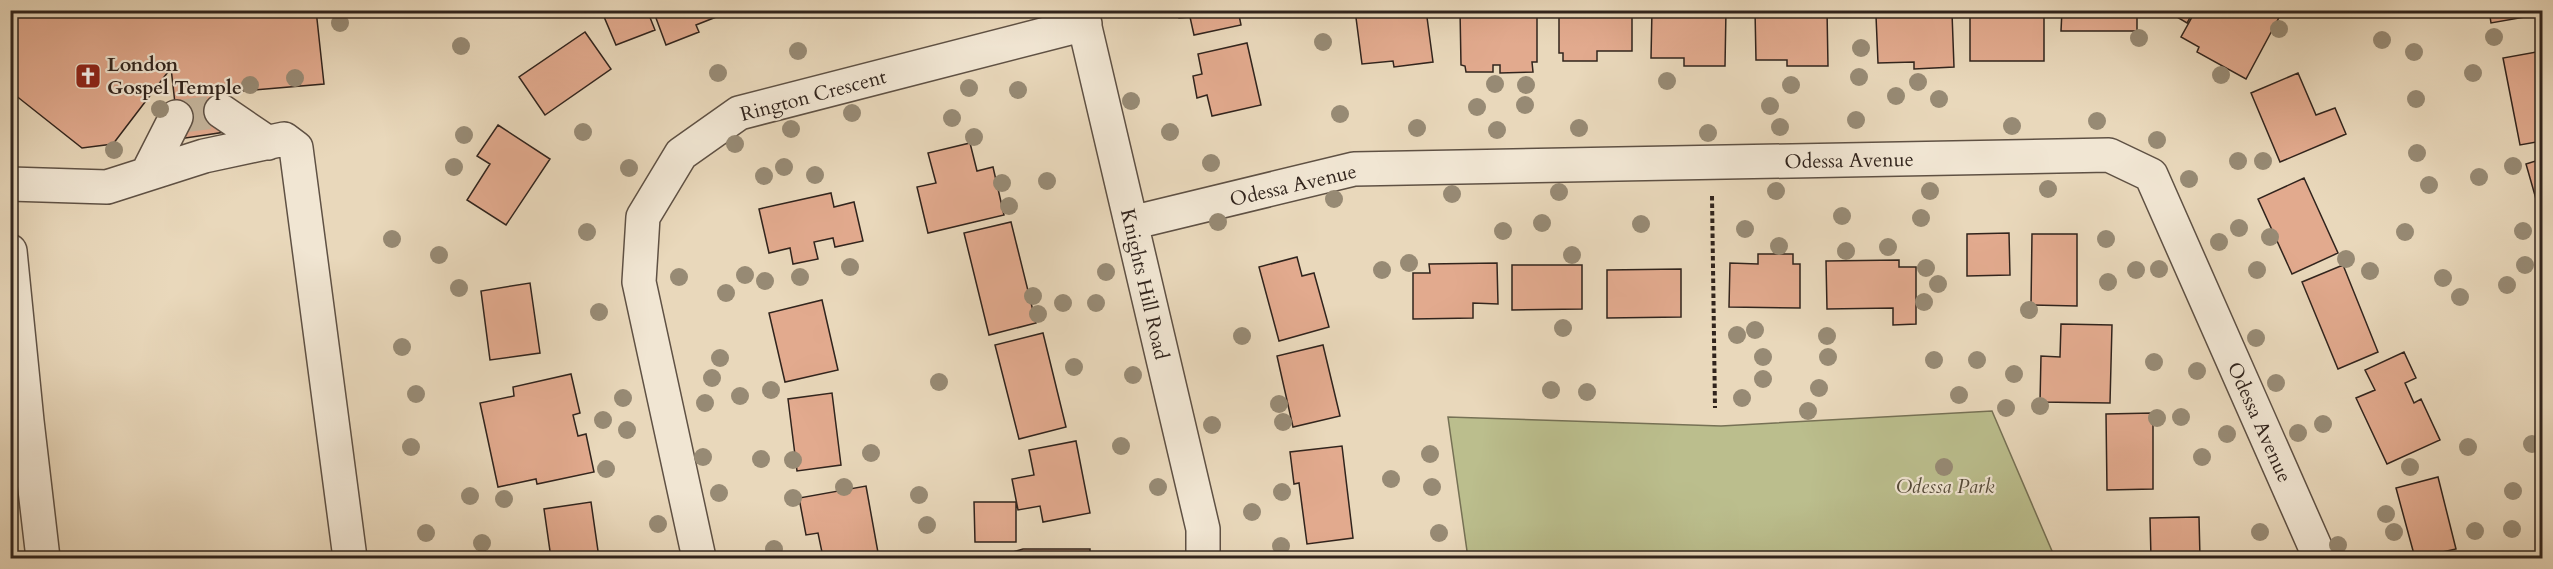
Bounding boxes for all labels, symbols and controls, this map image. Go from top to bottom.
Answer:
place label: London Gospel Temple [107,51,242,101]
church icon: London Gospel Temple [73,61,103,91]
street label: Rington Crescent [737,63,890,128]
street label: Odessa Avenue [1784,146,1914,175]
street label: Odessa Avenue [1227,158,1359,213]
street label: Knights Hill Road [1114,206,1175,363]
street label: Odessa Avenue [2221,358,2298,487]
park label: Odessa Park [1896,473,1994,500]

